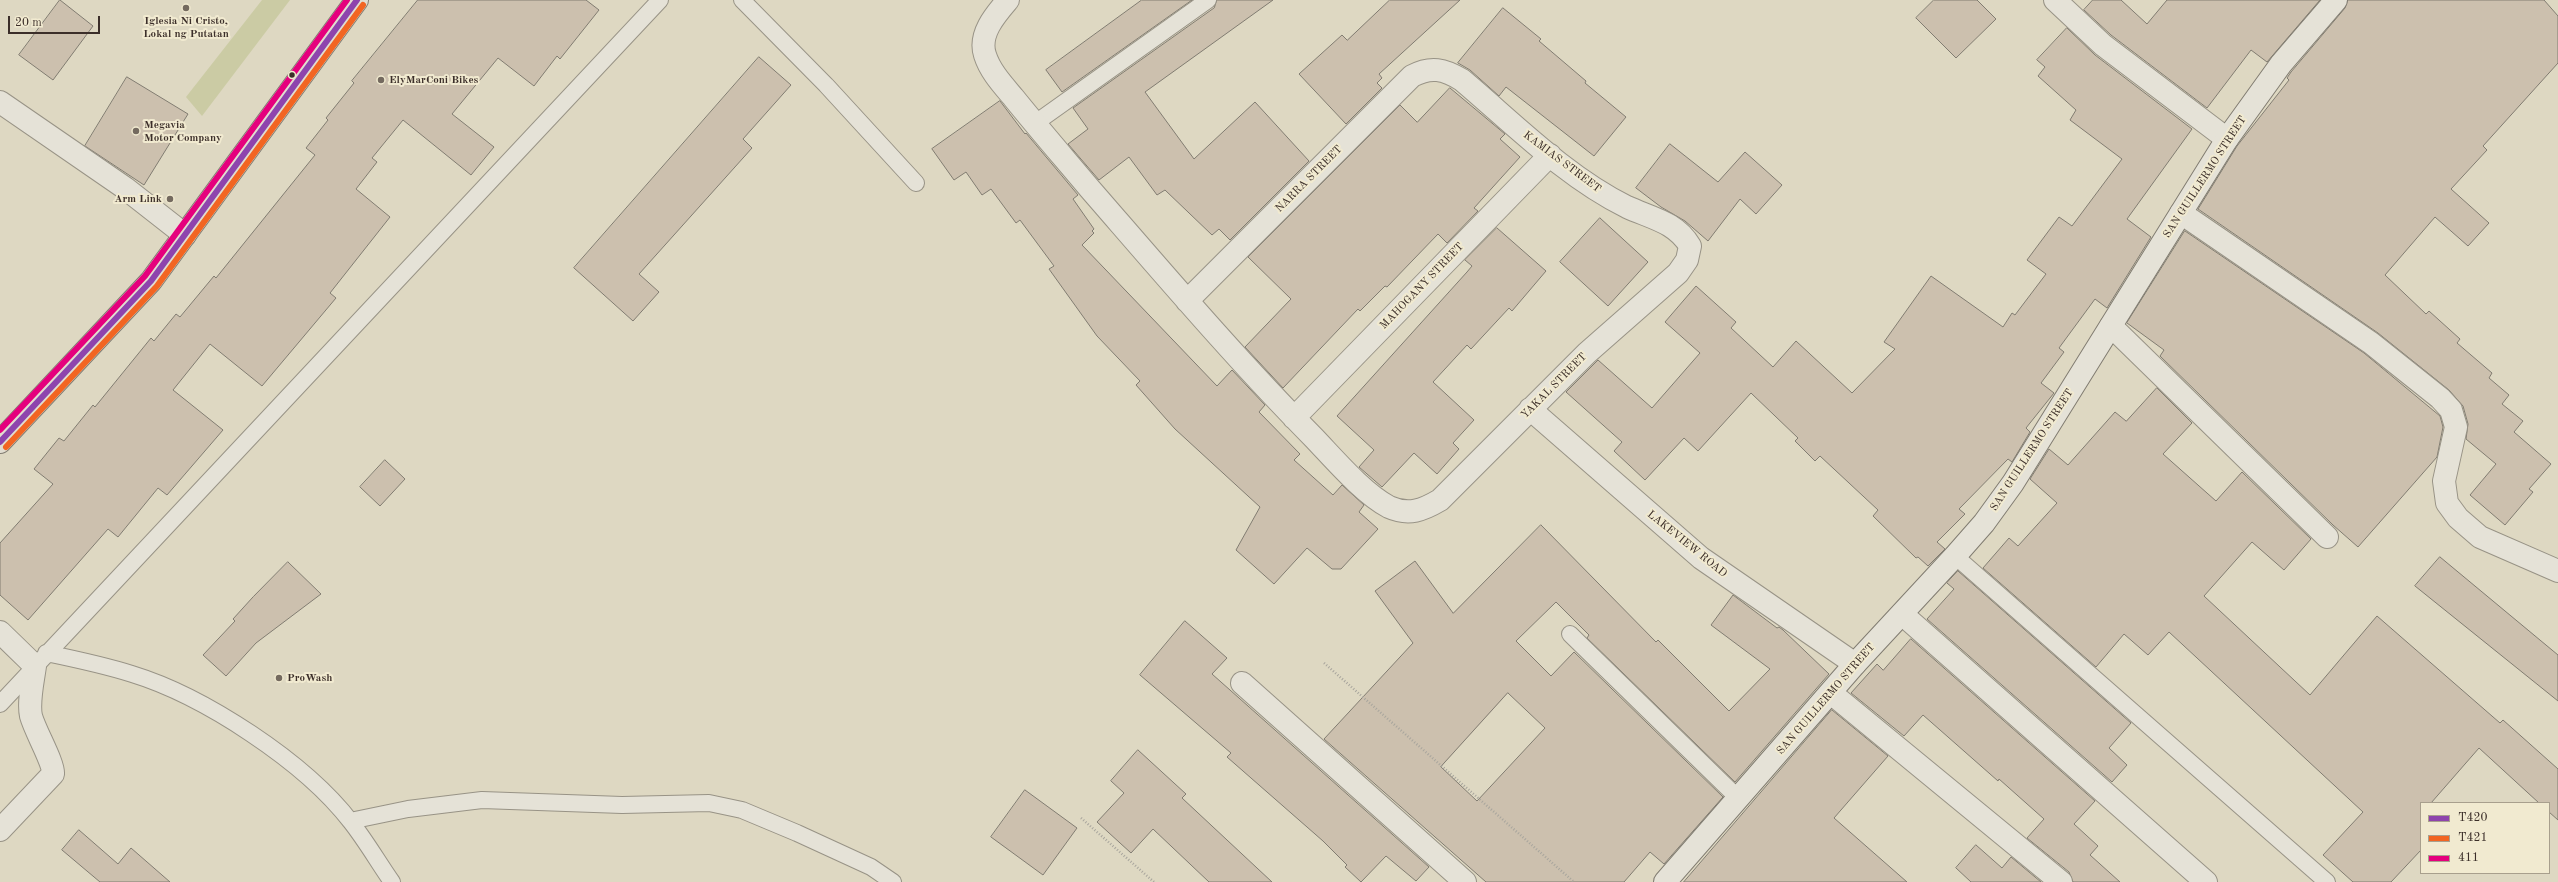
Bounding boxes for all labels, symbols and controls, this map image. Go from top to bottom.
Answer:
marker: Iglesia Ni Cristo, Lokal ng Putatan [181,3,191,13]
scale bar [10,8,102,34]
place label: Iglesia Ni Cristo, Lokal ng Putatan [143,14,229,40]
text: 20 m [15,17,42,29]
unlabelled marker [287,70,297,80]
place label: ElyMarConi Bikes [389,73,478,87]
marker: ElyMarConi Bikes [376,75,386,85]
street label: SAN GUILLERMO STREET [2160,113,2250,241]
place label: Megavia Motor Company [144,118,222,144]
marker: Megavia Motor Company [131,126,141,136]
street label: KAMIAS STREET [1520,128,1604,196]
street label: NARRA STREET [1273,143,1345,215]
place label: Arm Link [114,192,162,206]
marker: Arm Link [165,194,175,204]
street label: MAHOGANY STREET [1377,240,1467,332]
street label: YAKAL STREET [1518,350,1590,422]
street label: SAN GUILLERMO STREET [1987,386,2077,514]
street label: LAKEVIEW ROAD [1644,508,1730,580]
street label: SAN GUILLERMO STREET [1774,641,1878,757]
place label: ProWash [287,671,332,685]
marker: ProWash [274,673,284,683]
legend [2420,802,2550,874]
text: T420 [2458,812,2487,824]
text: T421 [2458,832,2487,844]
text: 411 [2458,852,2479,864]

